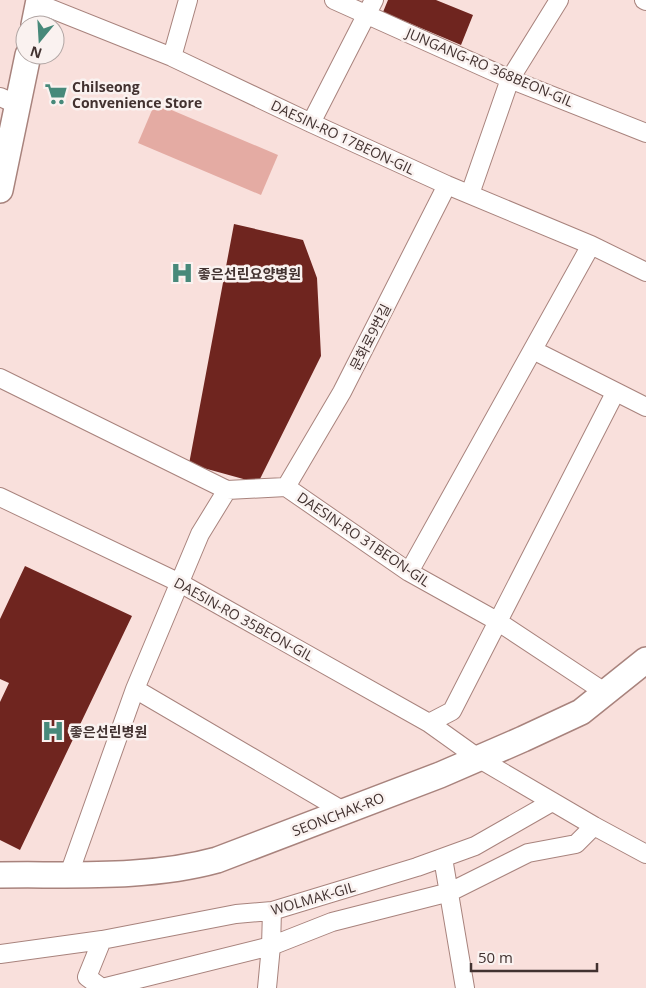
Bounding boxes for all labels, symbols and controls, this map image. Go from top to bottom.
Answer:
north arrow [15,15,65,65]
street label: JUNGANG-RO 368BEON-GIL [402,22,577,111]
text: N [27,42,44,64]
place label: Chilseong Convenience Store [72,77,202,112]
supermarket icon: Chilseong Convenience Store [43,81,69,107]
street label: DAESIN-RO 17BEON-GIL [268,95,418,179]
hospital icon: 좋은선린요양병원 [169,260,195,286]
place label: 좋은선린요양병원 [198,264,301,283]
street label: 문화로9번길 [345,300,395,374]
street label: DAESIN-RO 31BEON-GIL [294,487,434,591]
street label: DAESIN-RO 35BEON-GIL [171,573,317,665]
hospital icon: 좋은선린병원 [40,718,66,744]
place label: 좋은선린병원 [70,722,147,741]
street label: SEONCHAK-RO [289,788,387,840]
street label: WOLMAK-GIL [269,877,357,919]
scale bar [471,940,597,972]
text: 50 m [478,947,513,967]

